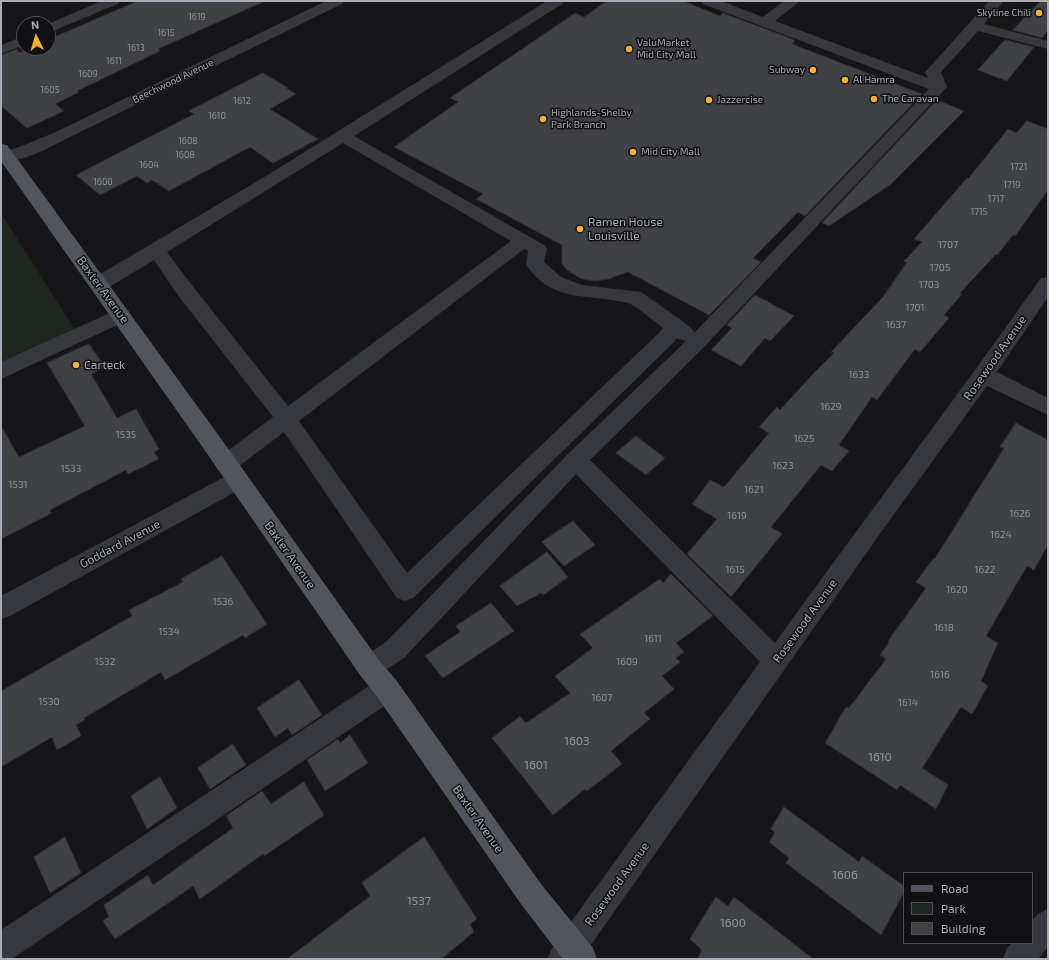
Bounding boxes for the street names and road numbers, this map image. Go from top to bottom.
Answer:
street label: Beechwood Avenue [131,56,215,106]
street label: Baxter Avenue [74,254,132,326]
street label: Rosewood Avenue [960,313,1030,403]
street label: Goddard Avenue [77,517,163,571]
street label: Baxter Avenue [261,518,319,592]
street label: Rosewood Avenue [770,576,840,666]
street label: Baxter Avenue [449,782,507,856]
street label: Rosewood Avenue [582,839,652,929]

